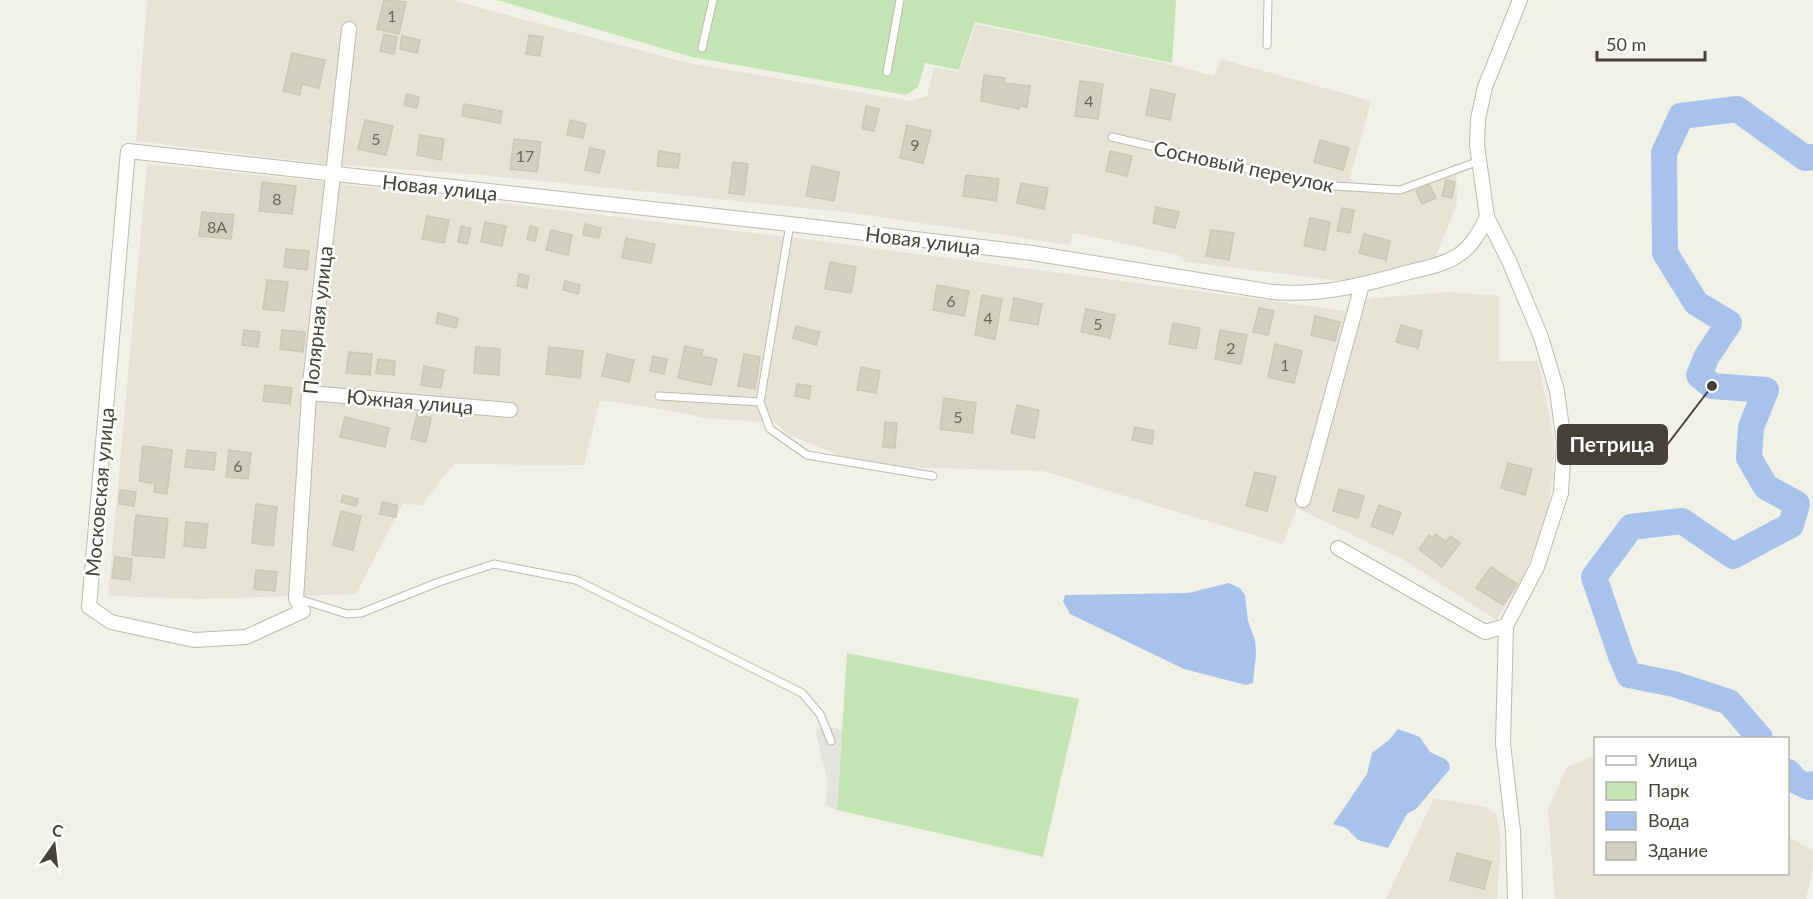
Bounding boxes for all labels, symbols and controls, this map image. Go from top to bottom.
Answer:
house number: 1 [387,6,397,25]
scale bar [1597,24,1705,62]
text: 50 m [1606,33,1646,55]
house number: 4 [1084,91,1094,110]
house number: 5 [371,129,381,148]
house number: 9 [910,135,920,154]
street label: Сосновый переулок [1152,135,1337,197]
house number: 17 [516,146,534,165]
street label: Новая улица [381,169,499,205]
house number: 8 [272,189,282,208]
house number: 8А [207,217,227,236]
street label: Новая улица [864,221,982,259]
street label: Полярная улица [297,245,337,395]
house number: 6 [946,291,956,310]
house number: 4 [983,308,993,327]
house number: 5 [1093,314,1103,333]
house number: 2 [1226,338,1236,357]
house number: 1 [1280,355,1290,374]
street label: Южная улица [346,384,474,418]
street label: Московская улица [80,406,118,578]
house number: 5 [953,407,963,426]
callout: Петрица [1558,425,1667,464]
text: Петрица [1569,431,1655,456]
house number: 6 [233,456,243,475]
legend [1594,737,1789,875]
text: Улица [1648,749,1698,771]
text: Парк [1648,779,1690,801]
text: Вода [1648,809,1689,831]
north arrow [24,815,84,875]
text: С [50,819,66,841]
text: Здание [1648,839,1708,861]

